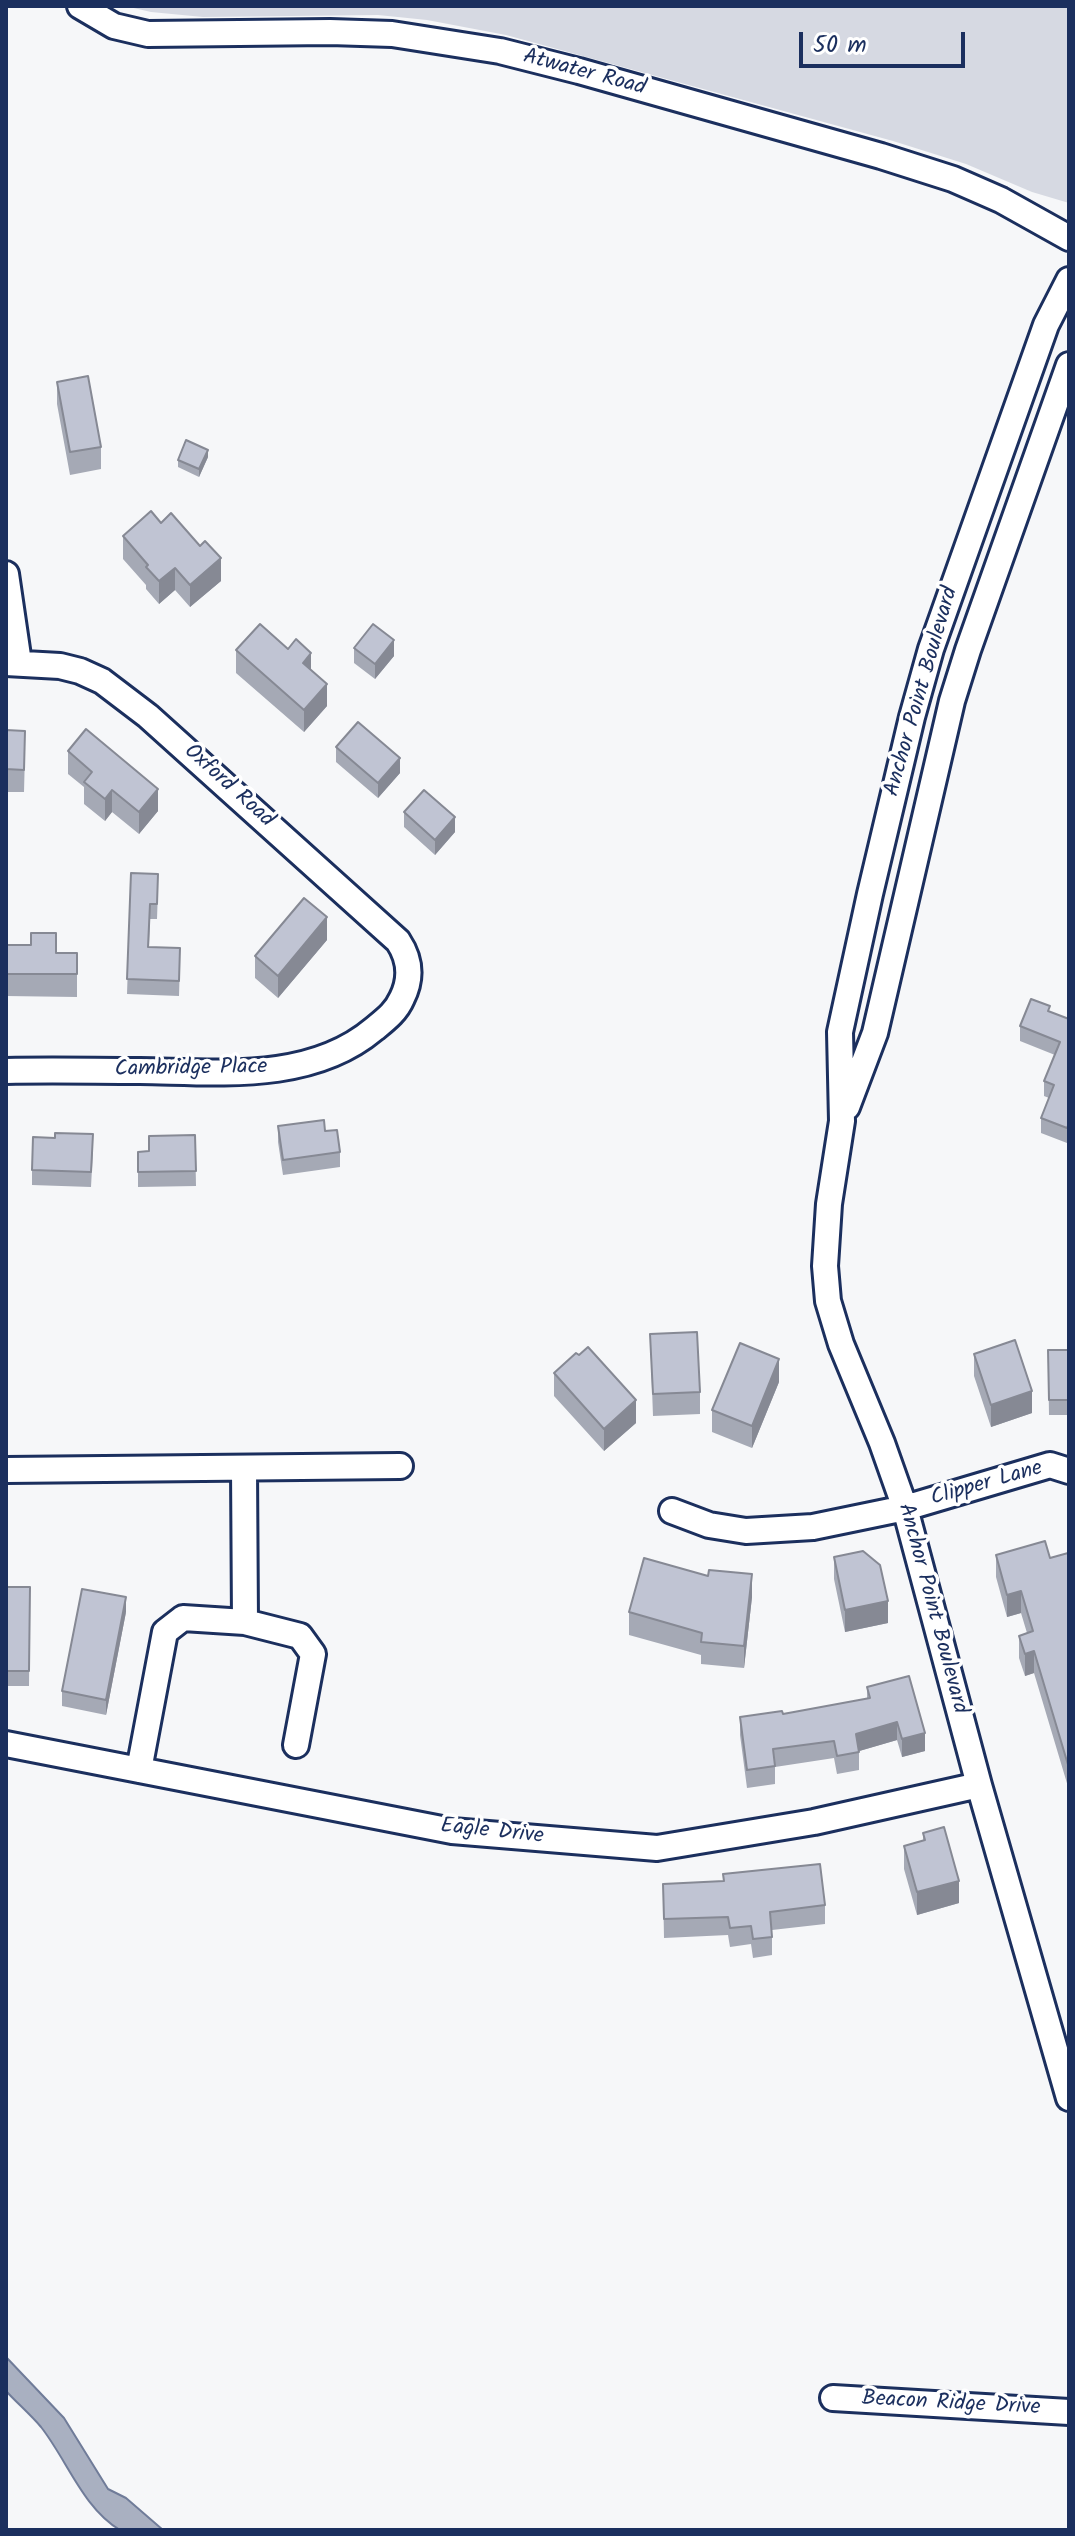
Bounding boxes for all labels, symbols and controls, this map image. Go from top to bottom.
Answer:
scale bar [803,16,969,66]
text: 50 m [813,26,867,65]
street label: Atwater Road [520,45,648,103]
street label: Anchor Point Boulevard [880,584,966,800]
street label: Oxford Road [177,740,279,834]
street label: Cambridge Place [114,1055,268,1085]
street label: Clipper Lane [928,1456,1046,1514]
street label: Anchor Point Boulevard [890,1501,972,1717]
street label: Eagle Drive [439,1814,545,1852]
street label: Beacon Ridge Drive [861,2387,1041,2423]

